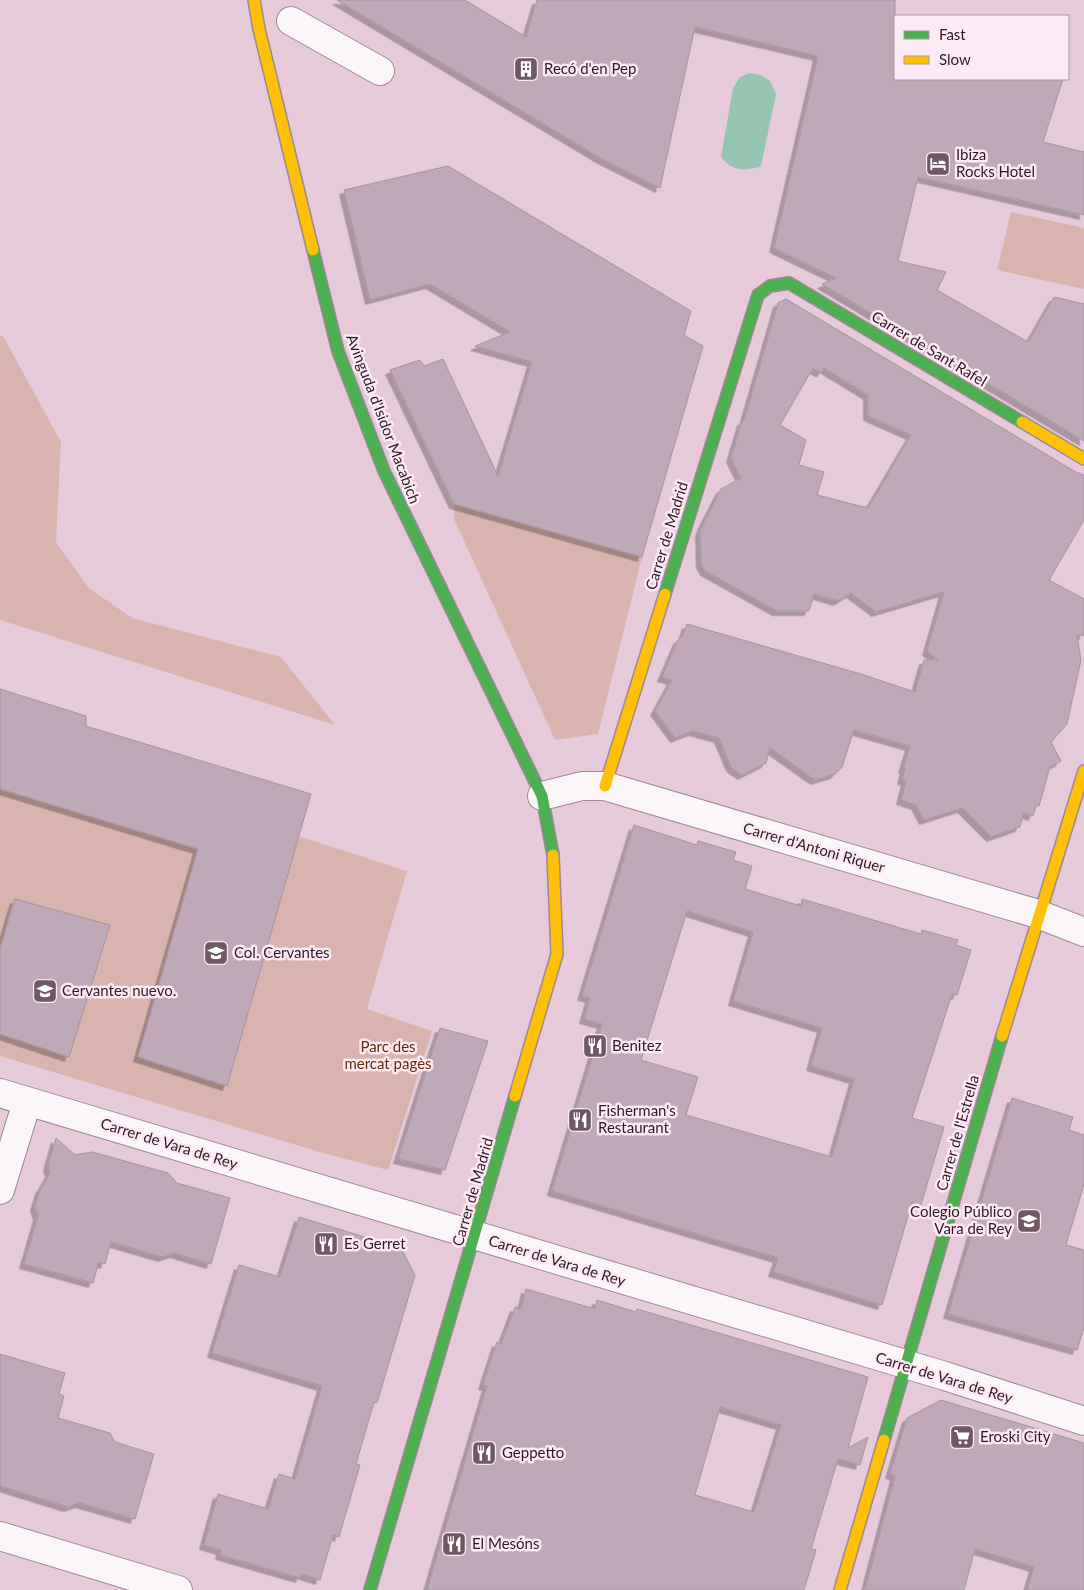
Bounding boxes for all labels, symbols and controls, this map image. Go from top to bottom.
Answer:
legend [894,15,1069,80]
text: Fast [939,25,966,43]
text: Slow [939,50,971,68]
building icon: Recó d'en Pep [513,56,539,82]
place label: Recó d'en Pep [544,59,636,77]
place label: Ibiza Rocks Hotel [956,145,1035,180]
hotel icon: Ibiza Rocks Hotel [925,151,951,177]
street label: Carrer de Sant Rafel [869,307,990,390]
street label: Avinguda d'Isidor Macabich [343,331,425,506]
street label: Carrer de Madrid [641,479,691,592]
street label: Carrer d'Antoni Riquer [741,818,888,876]
school or university icon: Col. Cervantes [203,940,229,966]
place label: Col. Cervantes [234,943,330,961]
school or university icon: Cervantes nuevo. [32,978,58,1004]
place label: Cervantes nuevo. [62,981,176,999]
restaurant icon: Benitez [582,1033,608,1059]
place label: Benitez [612,1036,662,1054]
park label: Parc des mercat pagès [344,1037,432,1072]
street label: Carrer de l'Estrella [932,1073,982,1193]
place label: Fisherman's Restaurant [598,1101,676,1136]
restaurant icon: Fisherman's Restaurant [567,1107,593,1133]
street label: Carrer de Vara de Rey [99,1114,240,1173]
street label: Carrer de Madrid [448,1135,496,1248]
place label: Colegio Público Vara de Rey [910,1202,1012,1237]
school or university icon: Colegio Público Vara de Rey [1016,1208,1042,1234]
restaurant icon: Es Gerret [313,1231,339,1257]
street label: Carrer de Vara de Rey [487,1231,628,1290]
place label: Es Gerret [344,1234,406,1252]
street label: Carrer de Vara de Rey [874,1348,1015,1407]
supermarket icon: Eroski City [949,1424,975,1450]
place label: Eroski City [980,1427,1051,1445]
restaurant icon: Geppetto [471,1440,497,1466]
place label: Geppetto [502,1443,564,1461]
restaurant icon: El Mesóns [441,1531,467,1557]
place label: El Mesóns [472,1534,539,1552]

